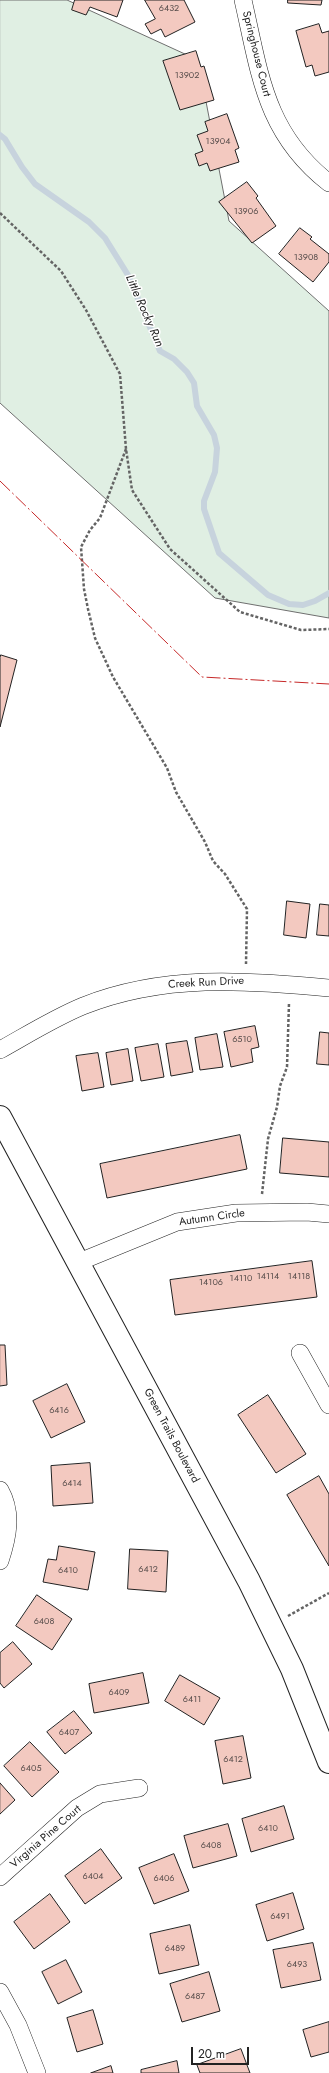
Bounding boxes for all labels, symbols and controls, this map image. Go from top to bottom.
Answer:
house number: 6432 [159,4,179,14]
street label: Springhouse Court [239,10,273,98]
house number: 13902 [175,71,199,81]
house number: 13904 [206,137,230,147]
house number: 13906 [234,207,258,217]
house number: 13908 [294,253,318,263]
water label: Little Rocky Run [122,273,166,349]
street label: Creek Run Drive [168,974,244,992]
house number: 6510 [232,1035,252,1045]
street label: Autumn Circle [178,1207,246,1229]
house number: 14114 [257,1272,279,1282]
house number: 14118 [288,1272,310,1282]
house number: 14110 [230,1274,252,1284]
house number: 14106 [199,1278,223,1288]
street label: Green Trails Boulevard [141,1387,201,1485]
house number: 6416 [49,1406,69,1416]
house number: 6414 [62,1479,82,1489]
house number: 6412 [138,1565,158,1575]
house number: 6410 [58,1566,78,1576]
house number: 6408 [34,1617,54,1627]
house number: 6409 [108,1688,130,1698]
house number: 6411 [183,1695,201,1705]
house number: 6407 [59,1728,79,1738]
house number: 6412 [223,1755,243,1765]
house number: 6405 [21,1764,41,1774]
street label: Virginia Pine Court [8,1803,84,1871]
house number: 6410 [258,1824,278,1834]
house number: 6408 [201,1841,221,1851]
house number: 6404 [82,1872,104,1882]
house number: 6406 [153,1874,175,1884]
house number: 6491 [270,1912,290,1922]
house number: 6489 [165,1944,185,1954]
house number: 6493 [287,1960,307,1970]
house number: 6487 [185,1992,205,2002]
scale bar [193,2039,251,2065]
text: 20 m [198,2045,225,2063]

